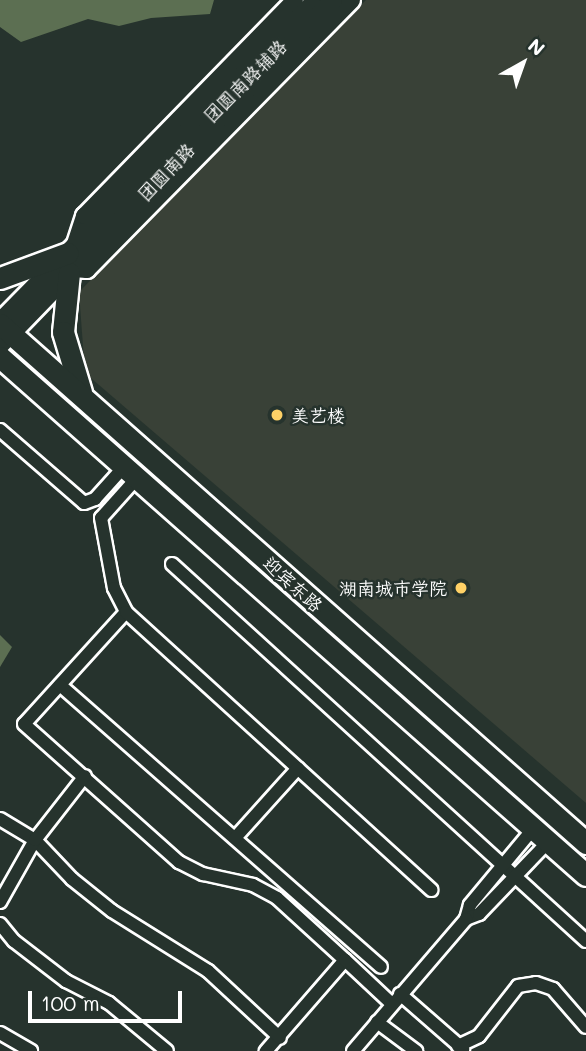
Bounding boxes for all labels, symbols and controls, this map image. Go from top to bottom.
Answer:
north arrow [488,28,558,98]
text: N [523,32,550,61]
street label: 团圆南路辅路 [199,35,291,127]
street label: 团圆南路 [133,139,199,205]
place label: 美艺楼 [291,404,345,426]
marker: 美艺楼 [269,407,285,423]
street label: 迎宾东路 [259,552,327,616]
place label: 湖南城市学院 [339,577,447,599]
marker: 湖南城市学院 [453,580,469,596]
scale bar [32,978,186,1022]
text: 100 m [41,989,100,1016]

